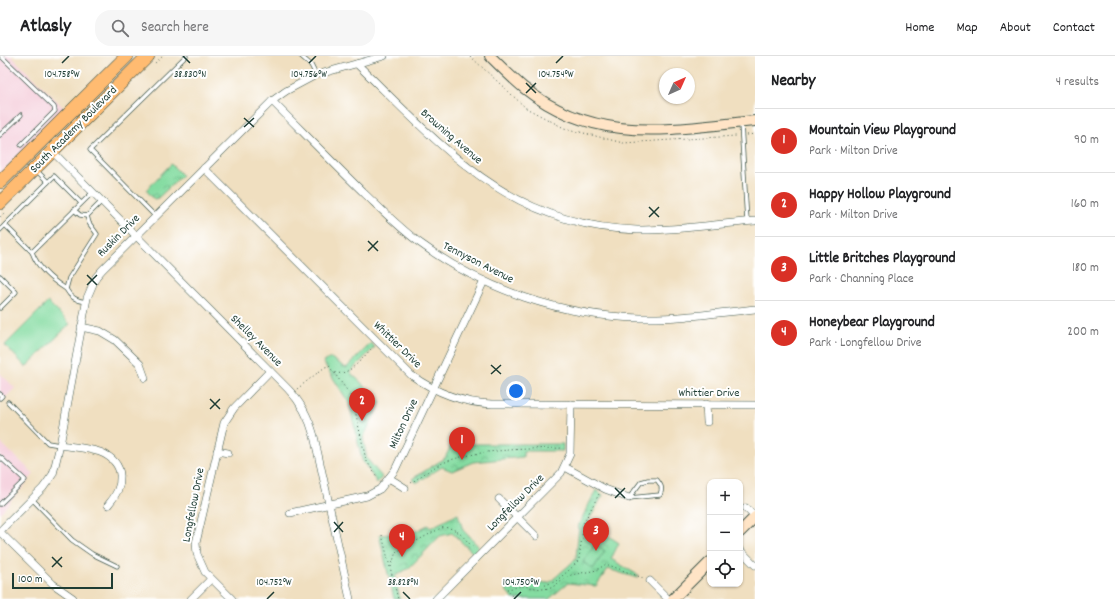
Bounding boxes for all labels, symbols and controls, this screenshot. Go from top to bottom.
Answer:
search box [95,10,375,46]
text: Atlasly [20,14,71,41]
icon: search [109,17,131,39]
text: Search here [141,17,209,39]
text: Home [905,18,934,38]
text: Map [956,18,978,38]
text: About [1000,18,1031,38]
text: Contact [1053,18,1095,38]
text: 104.758°W [45,68,80,82]
text: 38.830°N [174,68,206,82]
text: 104.756°W [291,68,327,82]
text: 104.754°W [538,68,574,82]
north arrow [659,68,695,104]
text: Nearby [771,70,815,94]
text: 4 results [1056,73,1099,92]
street label: South Academy Boulevard [27,83,121,177]
street label: Browning Avenue [416,105,486,169]
text: Mountain View Playground [809,120,956,142]
text: 1 [783,131,785,150]
text: 90 m [1074,131,1099,150]
text: Park · Milton Drive [809,142,898,161]
text: Happy Hollow Playground [809,184,951,206]
text: 2 [781,195,787,214]
text: 160 m [1071,195,1099,214]
text: Park · Milton Drive [809,206,898,225]
street label: Ruskin Drive [94,211,144,261]
street label: Tennyson Avenue [440,238,516,288]
text: Little Britches Playground [809,248,956,270]
text: 3 [781,259,787,278]
text: 180 m [1072,259,1099,278]
text: Park · Channing Place [809,270,914,289]
street label: Shelley Avenue [226,311,286,371]
text: Honeybear Playground [809,312,935,334]
street label: Whittier Drive [369,318,425,372]
text: 4 [781,323,787,342]
text: 200 m [1067,323,1099,342]
text: Park · Longfellow Drive [809,334,922,353]
your location [506,381,526,401]
street label: Whittier Drive [678,385,740,402]
pin: 2 [349,388,375,421]
street label: Milton Drive [385,396,423,452]
pin: 1 [449,427,475,460]
street label: Longfellow Drive [178,466,210,544]
street label: Longfellow Drive [483,470,549,536]
map controls [707,479,743,587]
button: + [707,479,743,515]
button: − [707,515,743,551]
pin: 3 [583,518,609,551]
pin: 4 [389,524,415,557]
button: locate [707,551,743,587]
scale bar [12,571,113,590]
text: 100 m [18,572,42,588]
text: 104.752°W [256,576,292,590]
text: 38.828°N [388,576,418,590]
text: 104.750°W [503,576,539,590]

